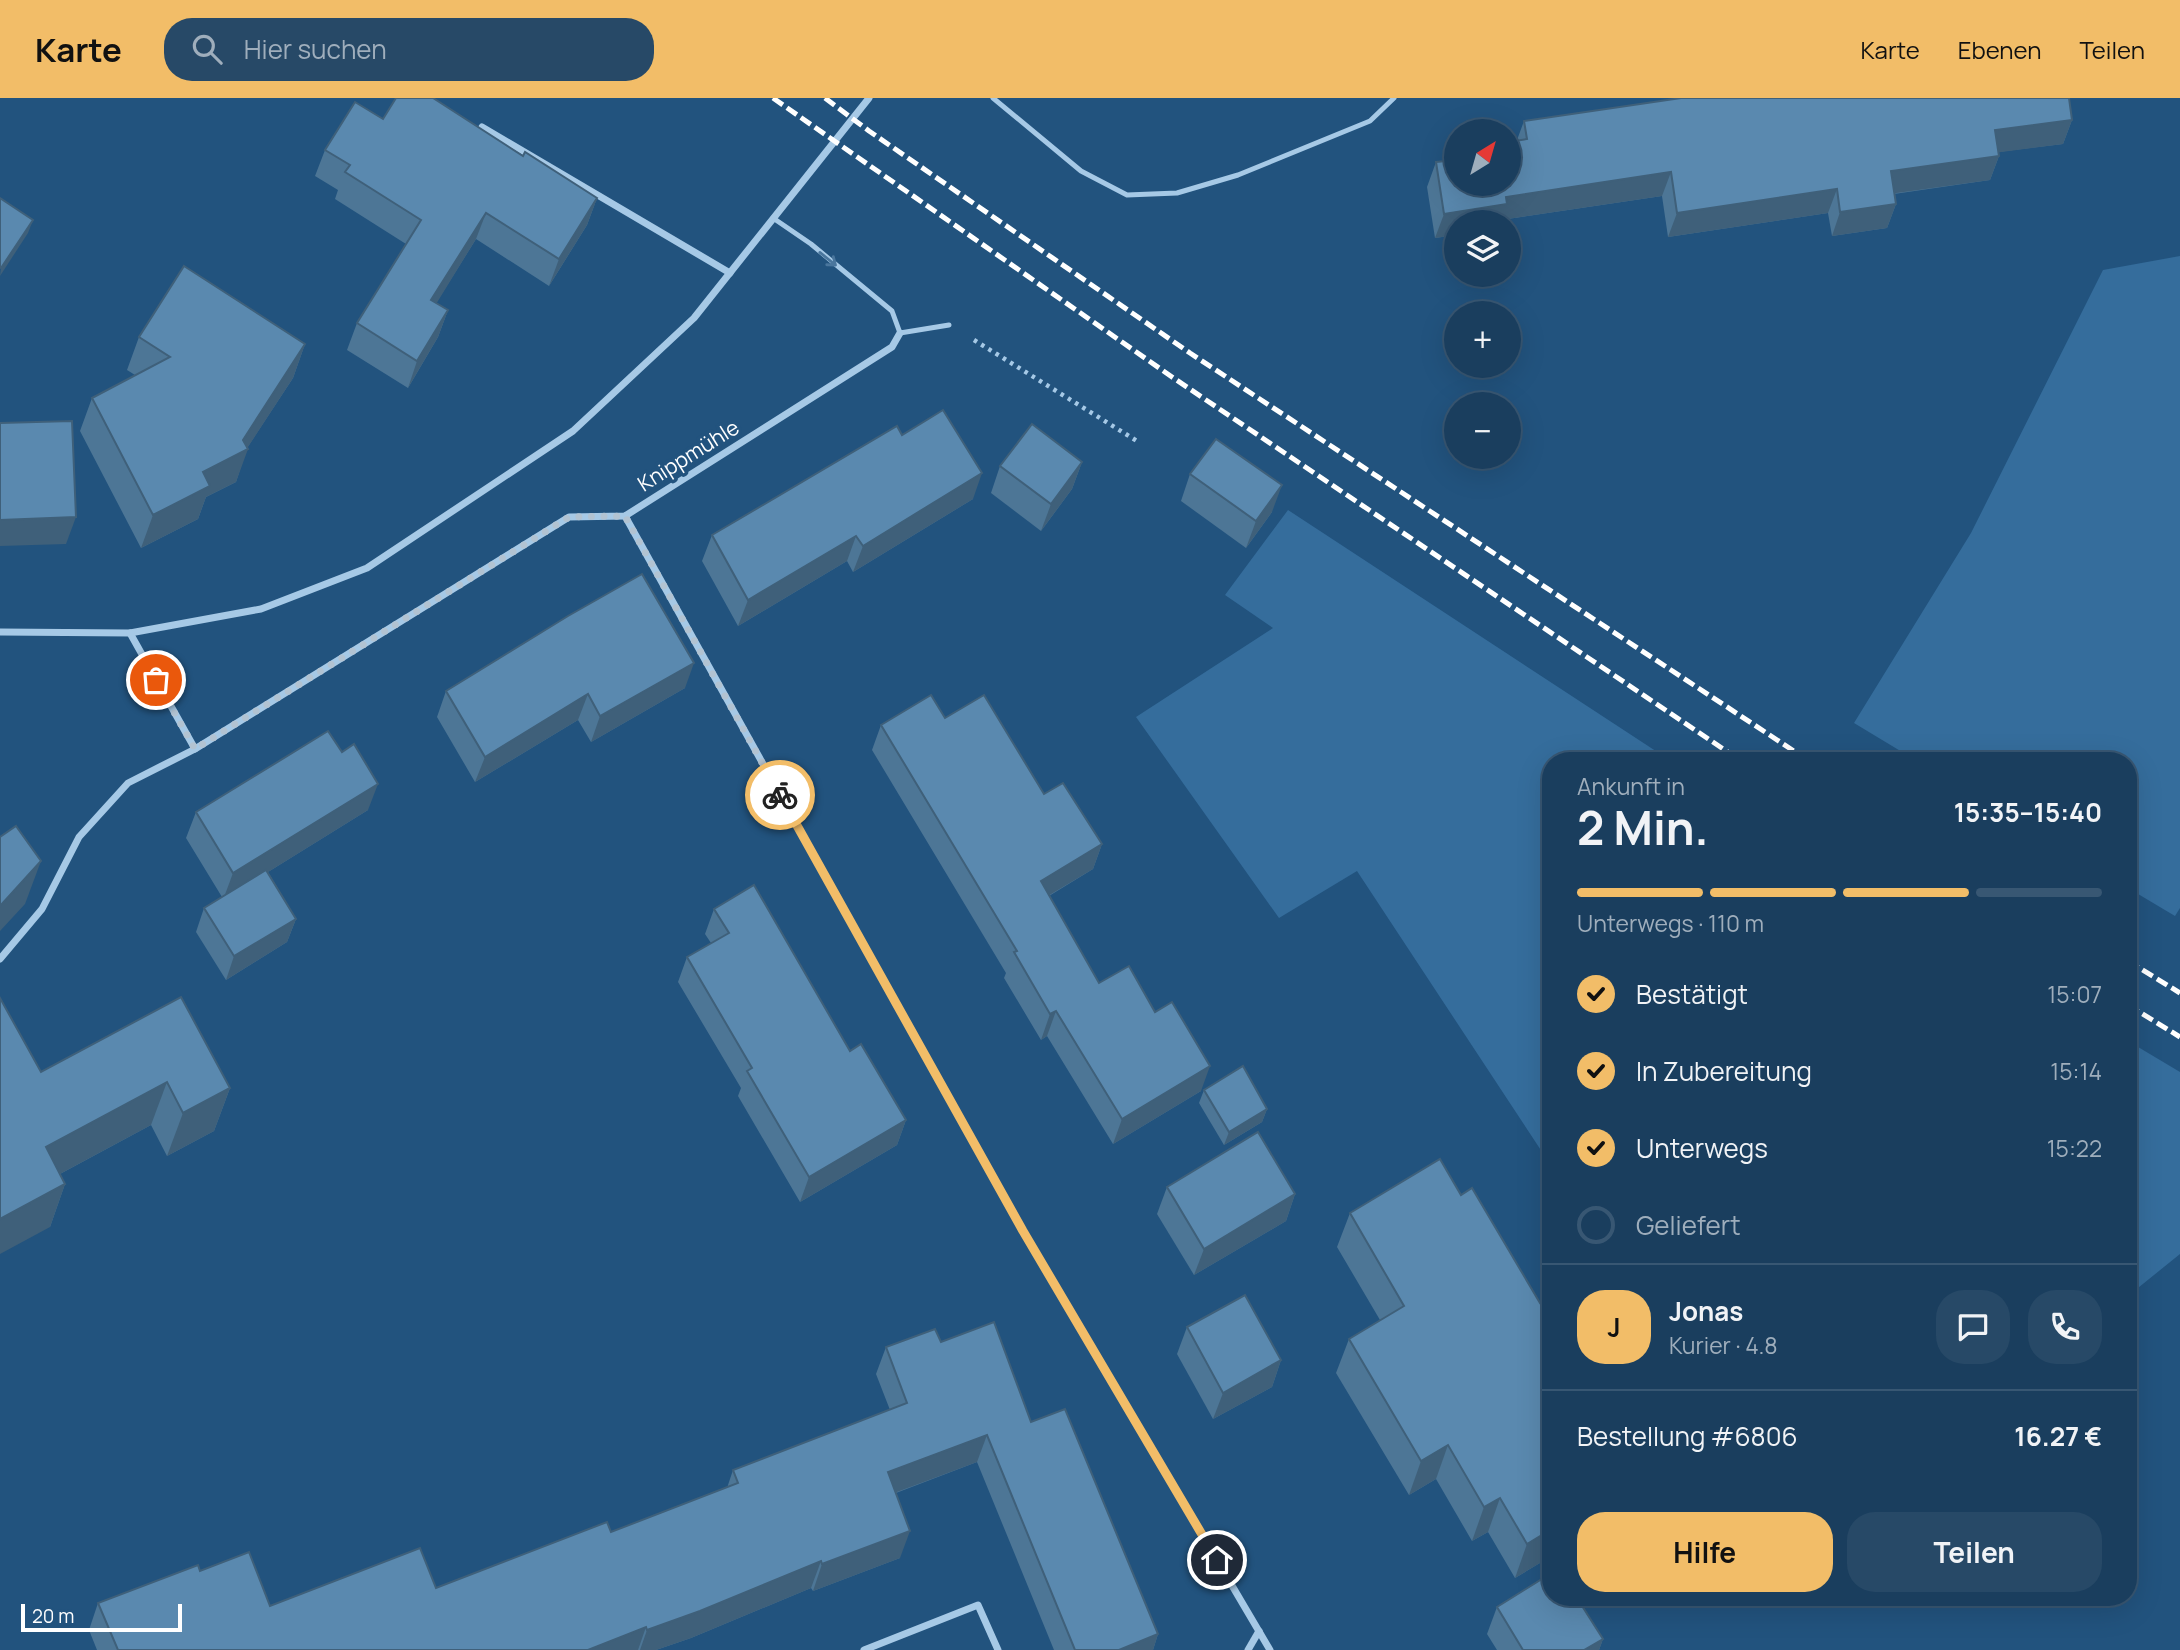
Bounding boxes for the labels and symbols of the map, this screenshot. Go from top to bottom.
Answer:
north arrow [1444,119,1521,196]
one-way arrow [818,251,836,266]
street label: Knippmühle [632,413,744,497]
pin [126,650,186,710]
courier [745,760,815,830]
pin [1187,1530,1247,1590]
scale bar [21,1601,182,1633]

